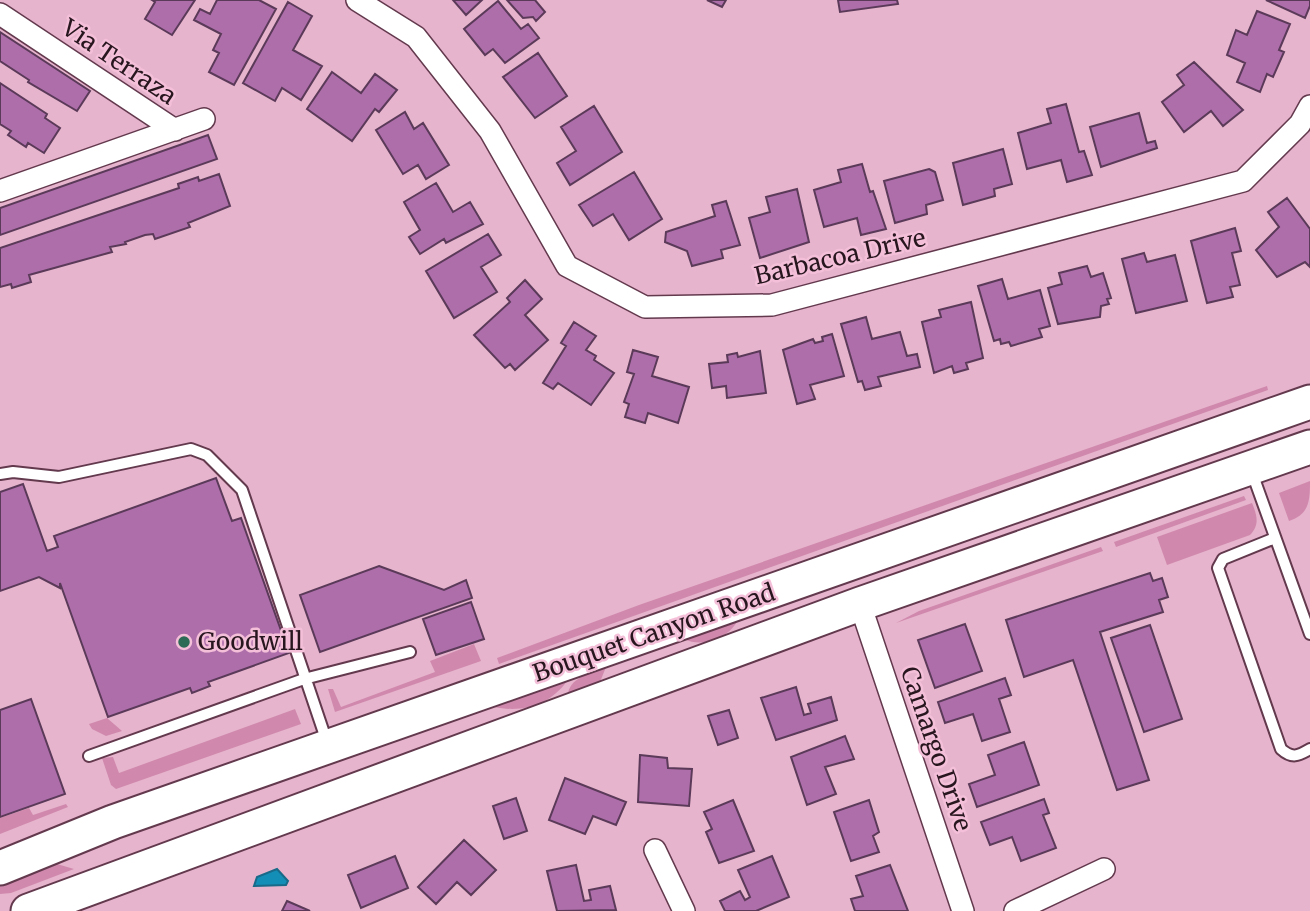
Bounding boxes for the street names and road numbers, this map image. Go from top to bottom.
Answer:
street label: Via Terraza [55,11,183,111]
street label: Barbacoa Drive [751,222,928,291]
street label: Bouquet Canyon Road [529,577,779,689]
street label: Camargo Drive [894,663,979,835]

